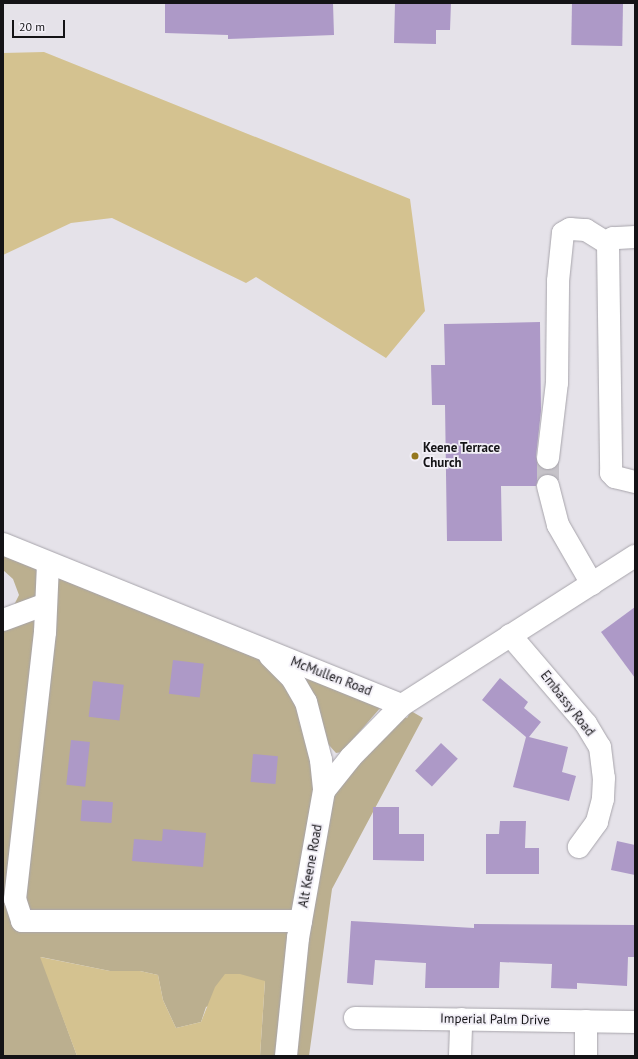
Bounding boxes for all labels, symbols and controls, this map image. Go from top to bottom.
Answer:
scale bar [14,12,67,38]
text: 20 m [19,19,45,34]
place label: Keene Terrace Church [423,441,500,472]
marker: Keene Terrace Church [410,451,420,461]
street label: McMullen Road [288,654,374,700]
street label: Embassy Road [537,668,597,740]
street label: Alt Keene Road [296,823,326,909]
street label: Imperial Palm Drive [440,1011,550,1029]

